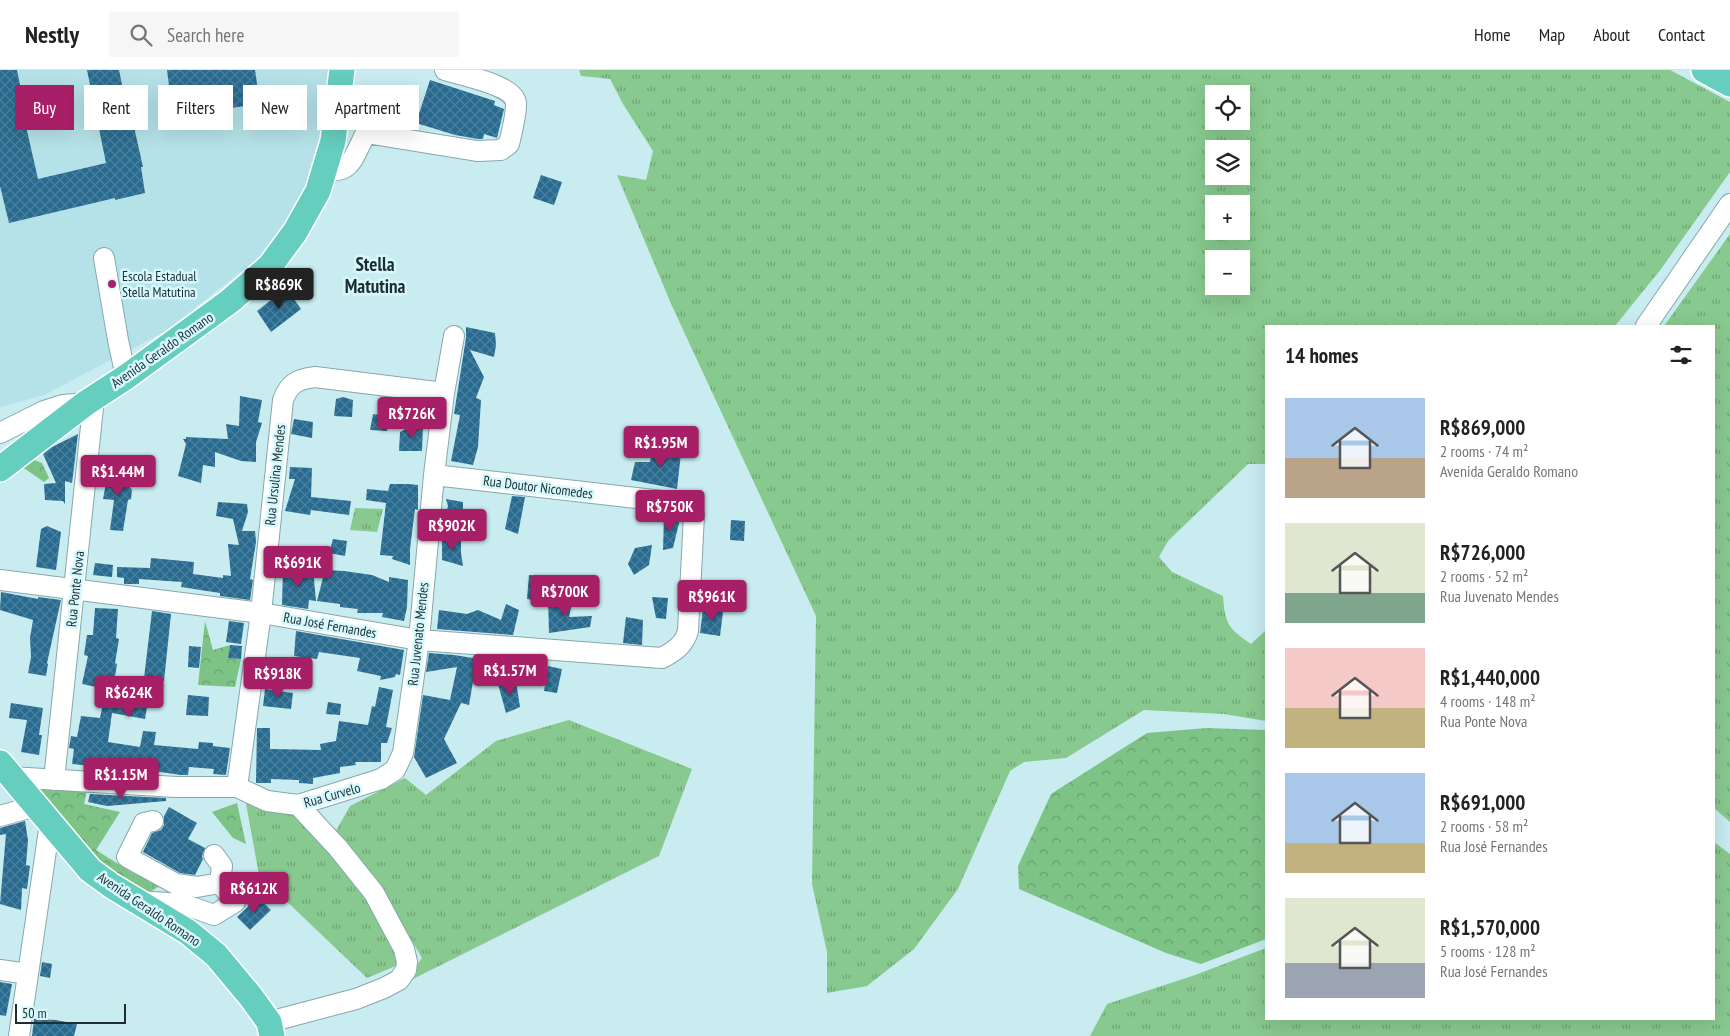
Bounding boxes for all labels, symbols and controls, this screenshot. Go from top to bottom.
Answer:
search box [109,12,459,57]
text: Nestly [25,19,79,50]
icon: search [127,21,155,49]
text: Search here [167,23,244,47]
text: Home [1474,23,1511,46]
text: Map [1539,23,1565,46]
text: About [1593,23,1630,46]
text: Contact [1658,23,1705,46]
chip: Buy [15,85,74,130]
chip: Rent [84,85,148,130]
chip: Filters [158,85,233,130]
chip: New [243,85,307,130]
chip: Apartment [317,85,419,130]
map controls [1205,85,1250,295]
button: locate [1205,85,1250,130]
button: layers [1205,140,1250,185]
button: + [1205,195,1250,240]
button: − [1205,250,1250,295]
district label: Stella Matutina [345,252,405,298]
place label: Escola Estadual Stella Matutina [122,267,197,301]
pin: R$869K [238,268,320,310]
text: R$869K [256,274,302,294]
marker: Escola Estadual Stella Matutina [106,278,118,290]
street label: Avenida Geraldo Romano [107,308,217,392]
icon: filters [1667,341,1695,369]
text: 14 homes [1285,342,1358,369]
pin: R$726K [371,396,453,439]
text: R$726K [389,403,435,423]
text: R$869,000 [1440,414,1525,441]
icon: home [1325,418,1385,478]
street label: Rua Ursulina Mendes [261,423,289,527]
pin: R$1.95M [615,426,707,468]
text: R$1.95M [635,432,687,452]
text: 2 rooms · 74 m² [1440,441,1528,461]
pin: R$1.44M [72,454,164,497]
text: R$1.44M [92,461,144,481]
text: Avenida Geraldo Romano [1440,461,1578,481]
street label: Rua Doutor Nicomedes [482,471,594,503]
pin: R$750K [629,490,711,532]
text: R$750K [647,496,693,516]
pin: R$902K [411,508,493,551]
text: R$902K [429,515,475,535]
text: R$726,000 [1440,539,1525,566]
icon: home [1325,543,1385,603]
pin: R$691K [257,546,339,588]
street label: Rua Ponte Nova [62,550,88,628]
text: R$691K [275,552,321,572]
text: 2 rooms · 52 m² [1440,566,1528,586]
pin: R$700K [524,574,606,617]
pin: R$961K [671,580,753,622]
street label: Rua Juvenato Mendes [404,581,432,687]
text: R$700K [542,581,588,601]
text: R$961K [689,586,735,606]
text: Rua Juvenato Mendes [1440,586,1559,606]
street label: Rua José Fernandes [282,608,378,642]
pin: R$1.57M [464,654,556,696]
pin: R$918K [237,656,319,699]
text: R$1.57M [484,660,536,680]
text: R$918K [255,663,301,683]
text: R$1,440,000 [1440,664,1540,691]
icon: home [1325,668,1385,728]
pin: R$624K [88,676,170,718]
text: R$624K [106,682,152,702]
text: 4 rooms · 148 m² [1440,691,1536,711]
text: Rua Ponte Nova [1440,711,1527,731]
pin: R$1.15M [75,758,167,800]
text: R$1.15M [95,764,147,784]
street label: Rua Curvelo [302,778,362,812]
text: R$691,000 [1440,789,1525,816]
icon: home [1325,793,1385,853]
text: 2 rooms · 58 m² [1440,816,1528,836]
text: Rua José Fernandes [1440,836,1548,856]
street label: Avenida Geraldo Romano [94,868,204,950]
pin: R$612K [213,872,295,914]
text: R$612K [231,878,277,898]
text: R$1,570,000 [1440,914,1540,941]
icon: home [1325,918,1385,978]
text: 5 rooms · 128 m² [1440,941,1536,961]
text: Rua José Fernandes [1440,961,1548,981]
scale bar [15,1001,126,1024]
text: 50 m [22,1004,47,1022]

